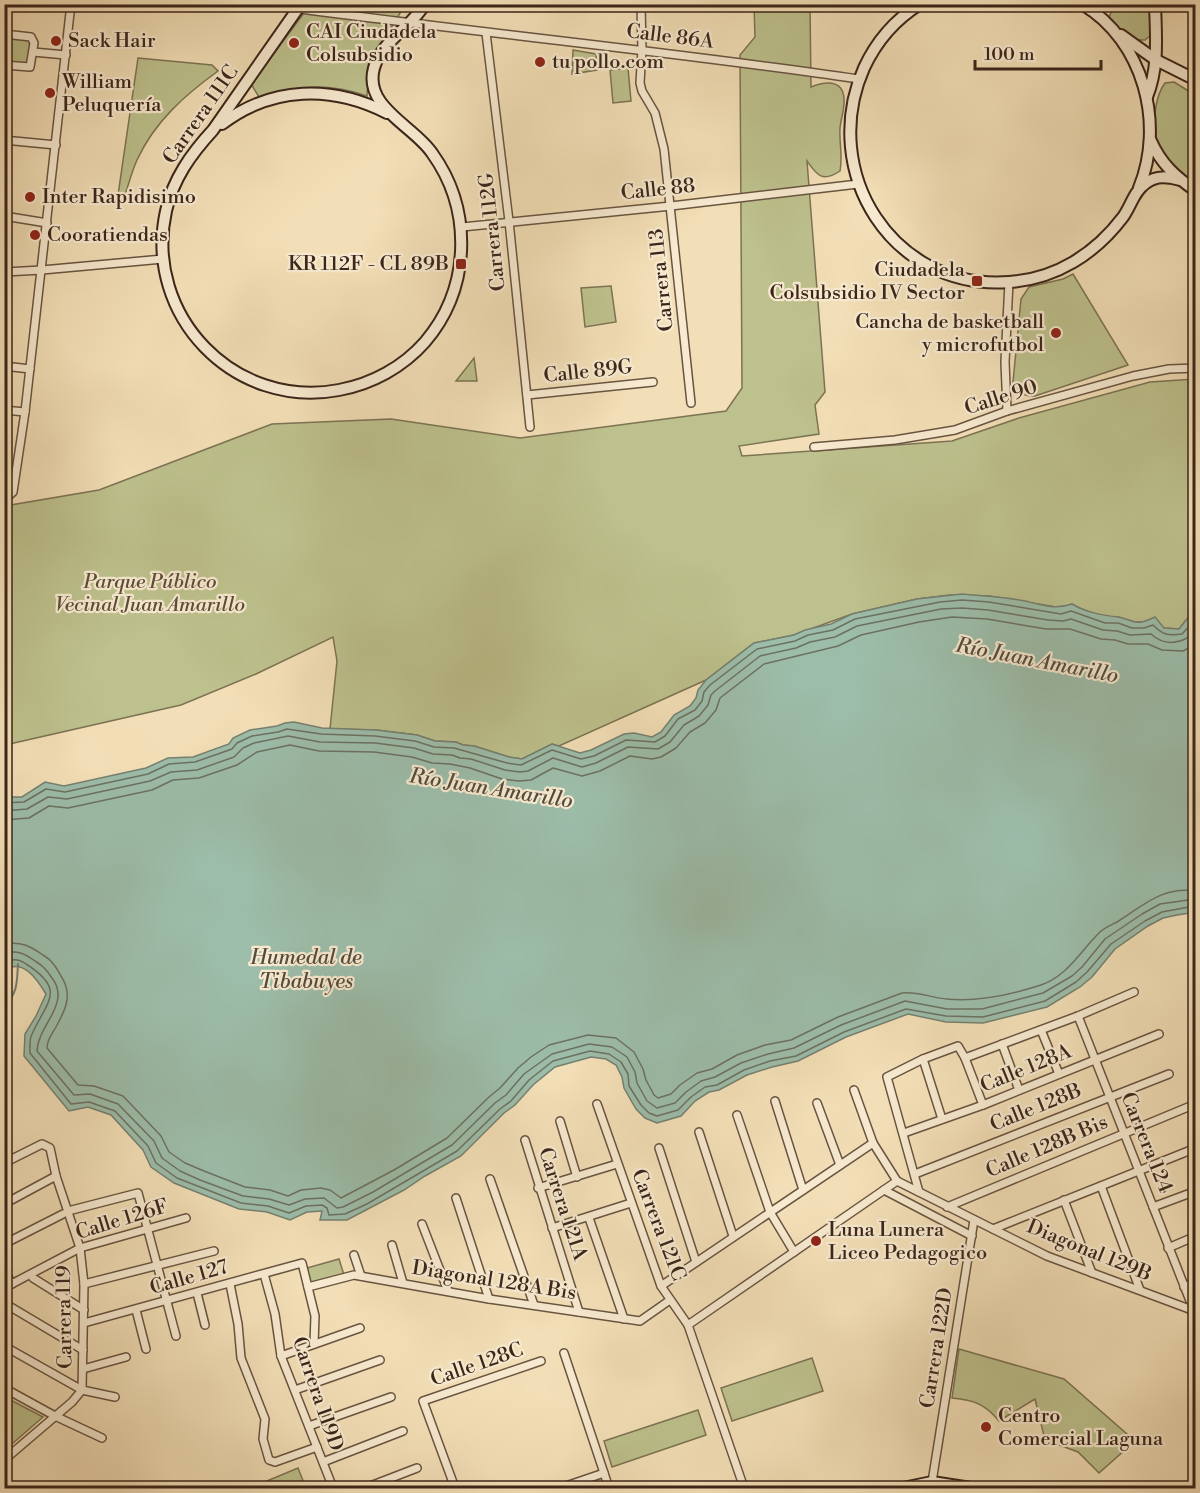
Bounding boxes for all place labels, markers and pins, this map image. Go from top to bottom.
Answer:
place label: CAI Ciudadela Colsubsidio [306,20,437,68]
place label: Sack Hair [68,29,156,54]
marker: Sack Hair [49,34,63,48]
marker: CAI Ciudadela Colsubsidio [287,36,301,50]
place label: tu pollo.com [552,50,664,75]
marker: tu pollo.com [533,55,547,69]
place label: William Peluquería [61,70,162,118]
marker: William Peluquería [43,86,57,100]
place label: Inter Rapidisimo [42,185,196,210]
marker: Inter Rapidisimo [23,190,37,204]
place label: Cooratiendas [47,223,168,248]
marker: Cooratiendas [28,228,42,242]
place label: KR 112F - CL 89B [288,252,449,277]
marker: KR 112F - CL 89B [454,257,468,271]
place label: Ciudadela Colsubsidio IV Sector [769,258,966,306]
marker: Ciudadela Colsubsidio IV Sector [970,274,984,288]
place label: Cancha de basketball y microfutbol [855,310,1044,358]
marker: Cancha de basketball y microfutbol [1049,326,1063,340]
place label: Luna Lunera Liceo Pedagogico [828,1218,987,1266]
marker: Luna Lunera Liceo Pedagogico [809,1234,823,1248]
place label: Centro Comercial Laguna [998,1404,1164,1452]
marker: Centro Comercial Laguna [979,1420,993,1434]

